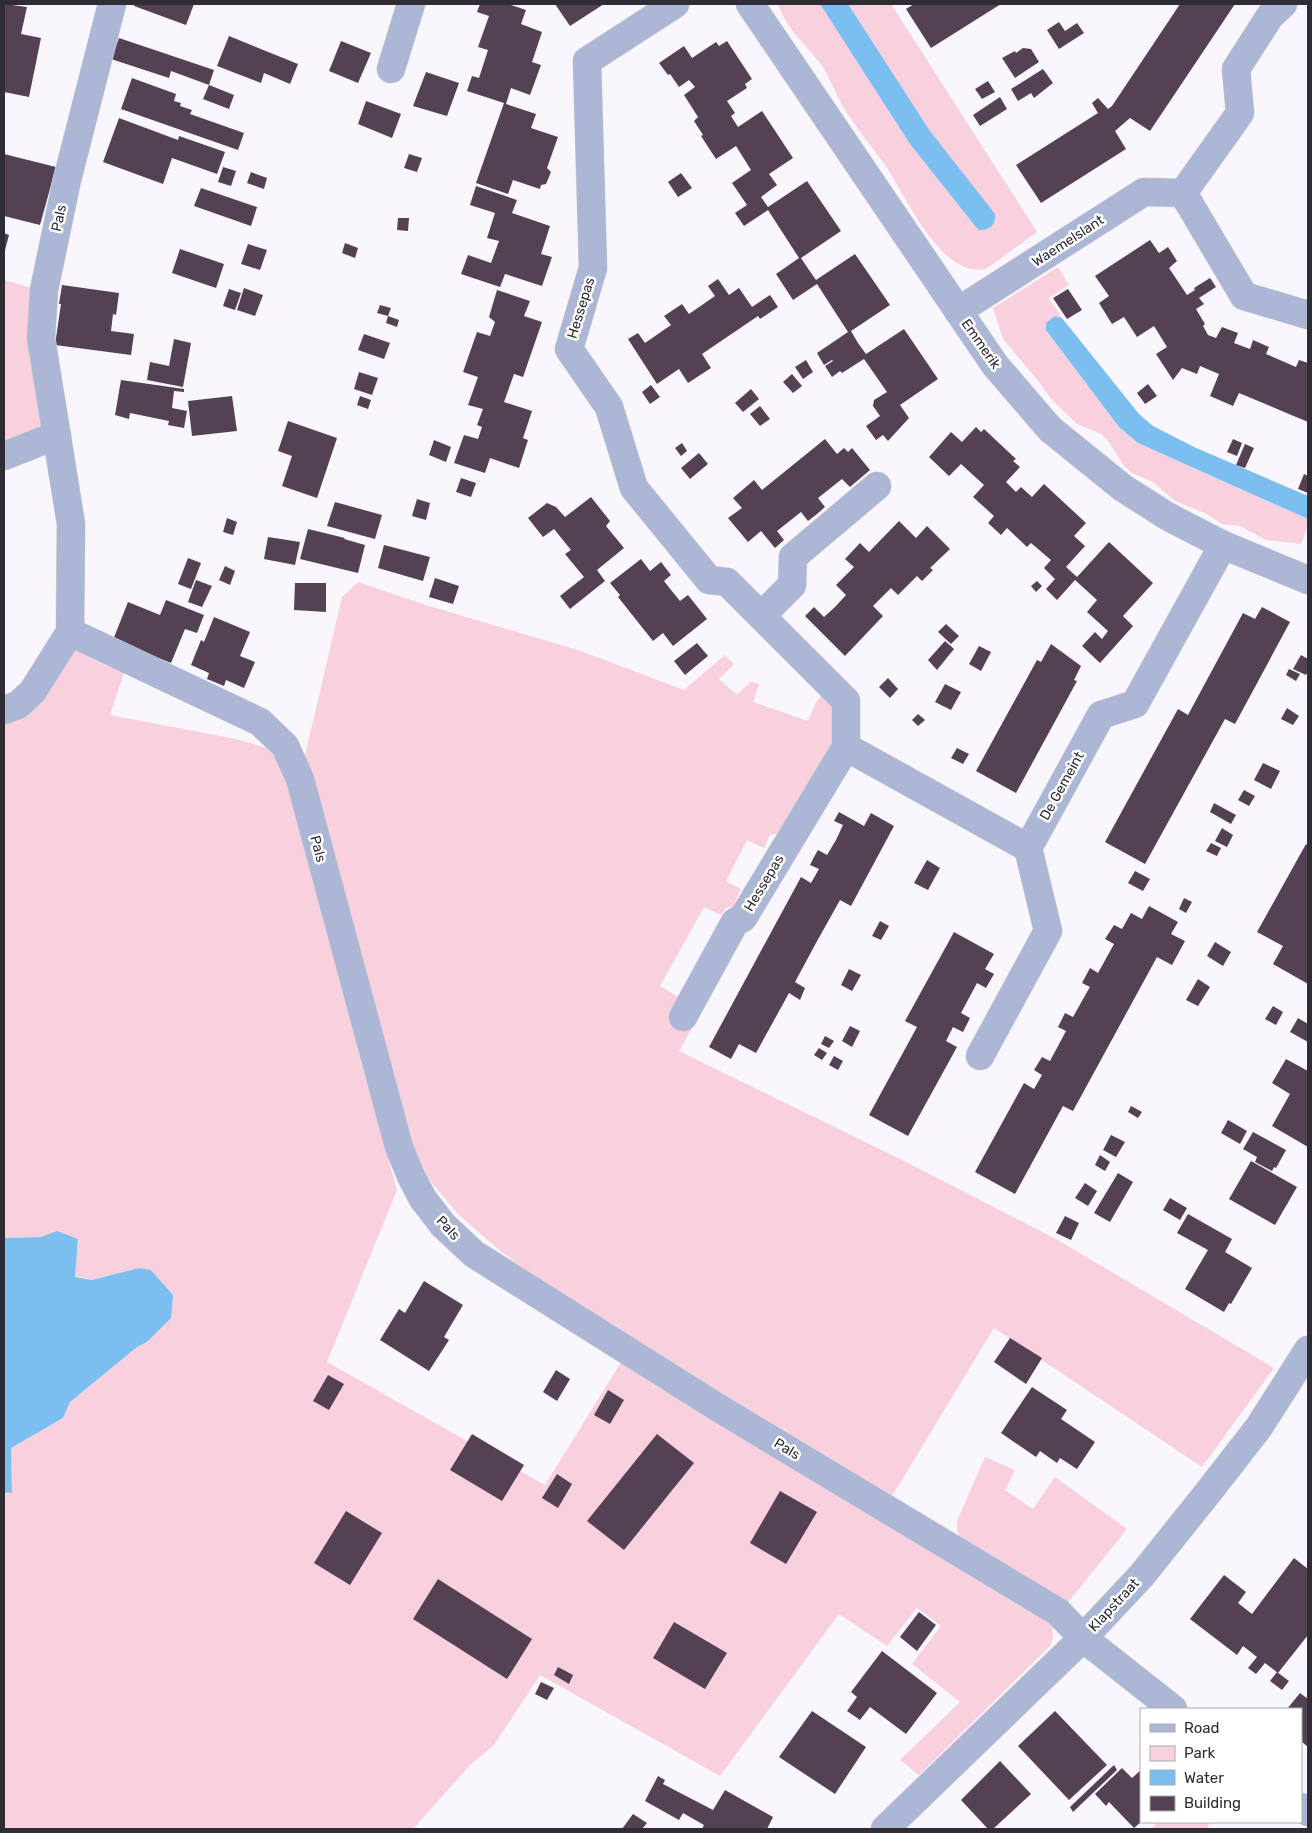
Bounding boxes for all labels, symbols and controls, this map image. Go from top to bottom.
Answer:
street label: Pals [48,203,70,233]
street label: Waemelslant [1029,211,1108,271]
street label: Hessepas [564,275,598,341]
street label: Emmerik [958,316,1005,373]
street label: De Gemeint [1036,748,1088,823]
street label: Pals [306,834,330,864]
street label: Hessepas [740,852,788,914]
street label: Pals [433,1212,463,1244]
street label: Pals [771,1435,803,1463]
street label: Klapstraat [1085,1574,1143,1635]
legend [1140,1708,1302,1823]
text: Road [1184,1719,1220,1737]
text: Park [1184,1744,1215,1762]
text: Water [1184,1769,1224,1787]
text: Building [1184,1794,1241,1812]

